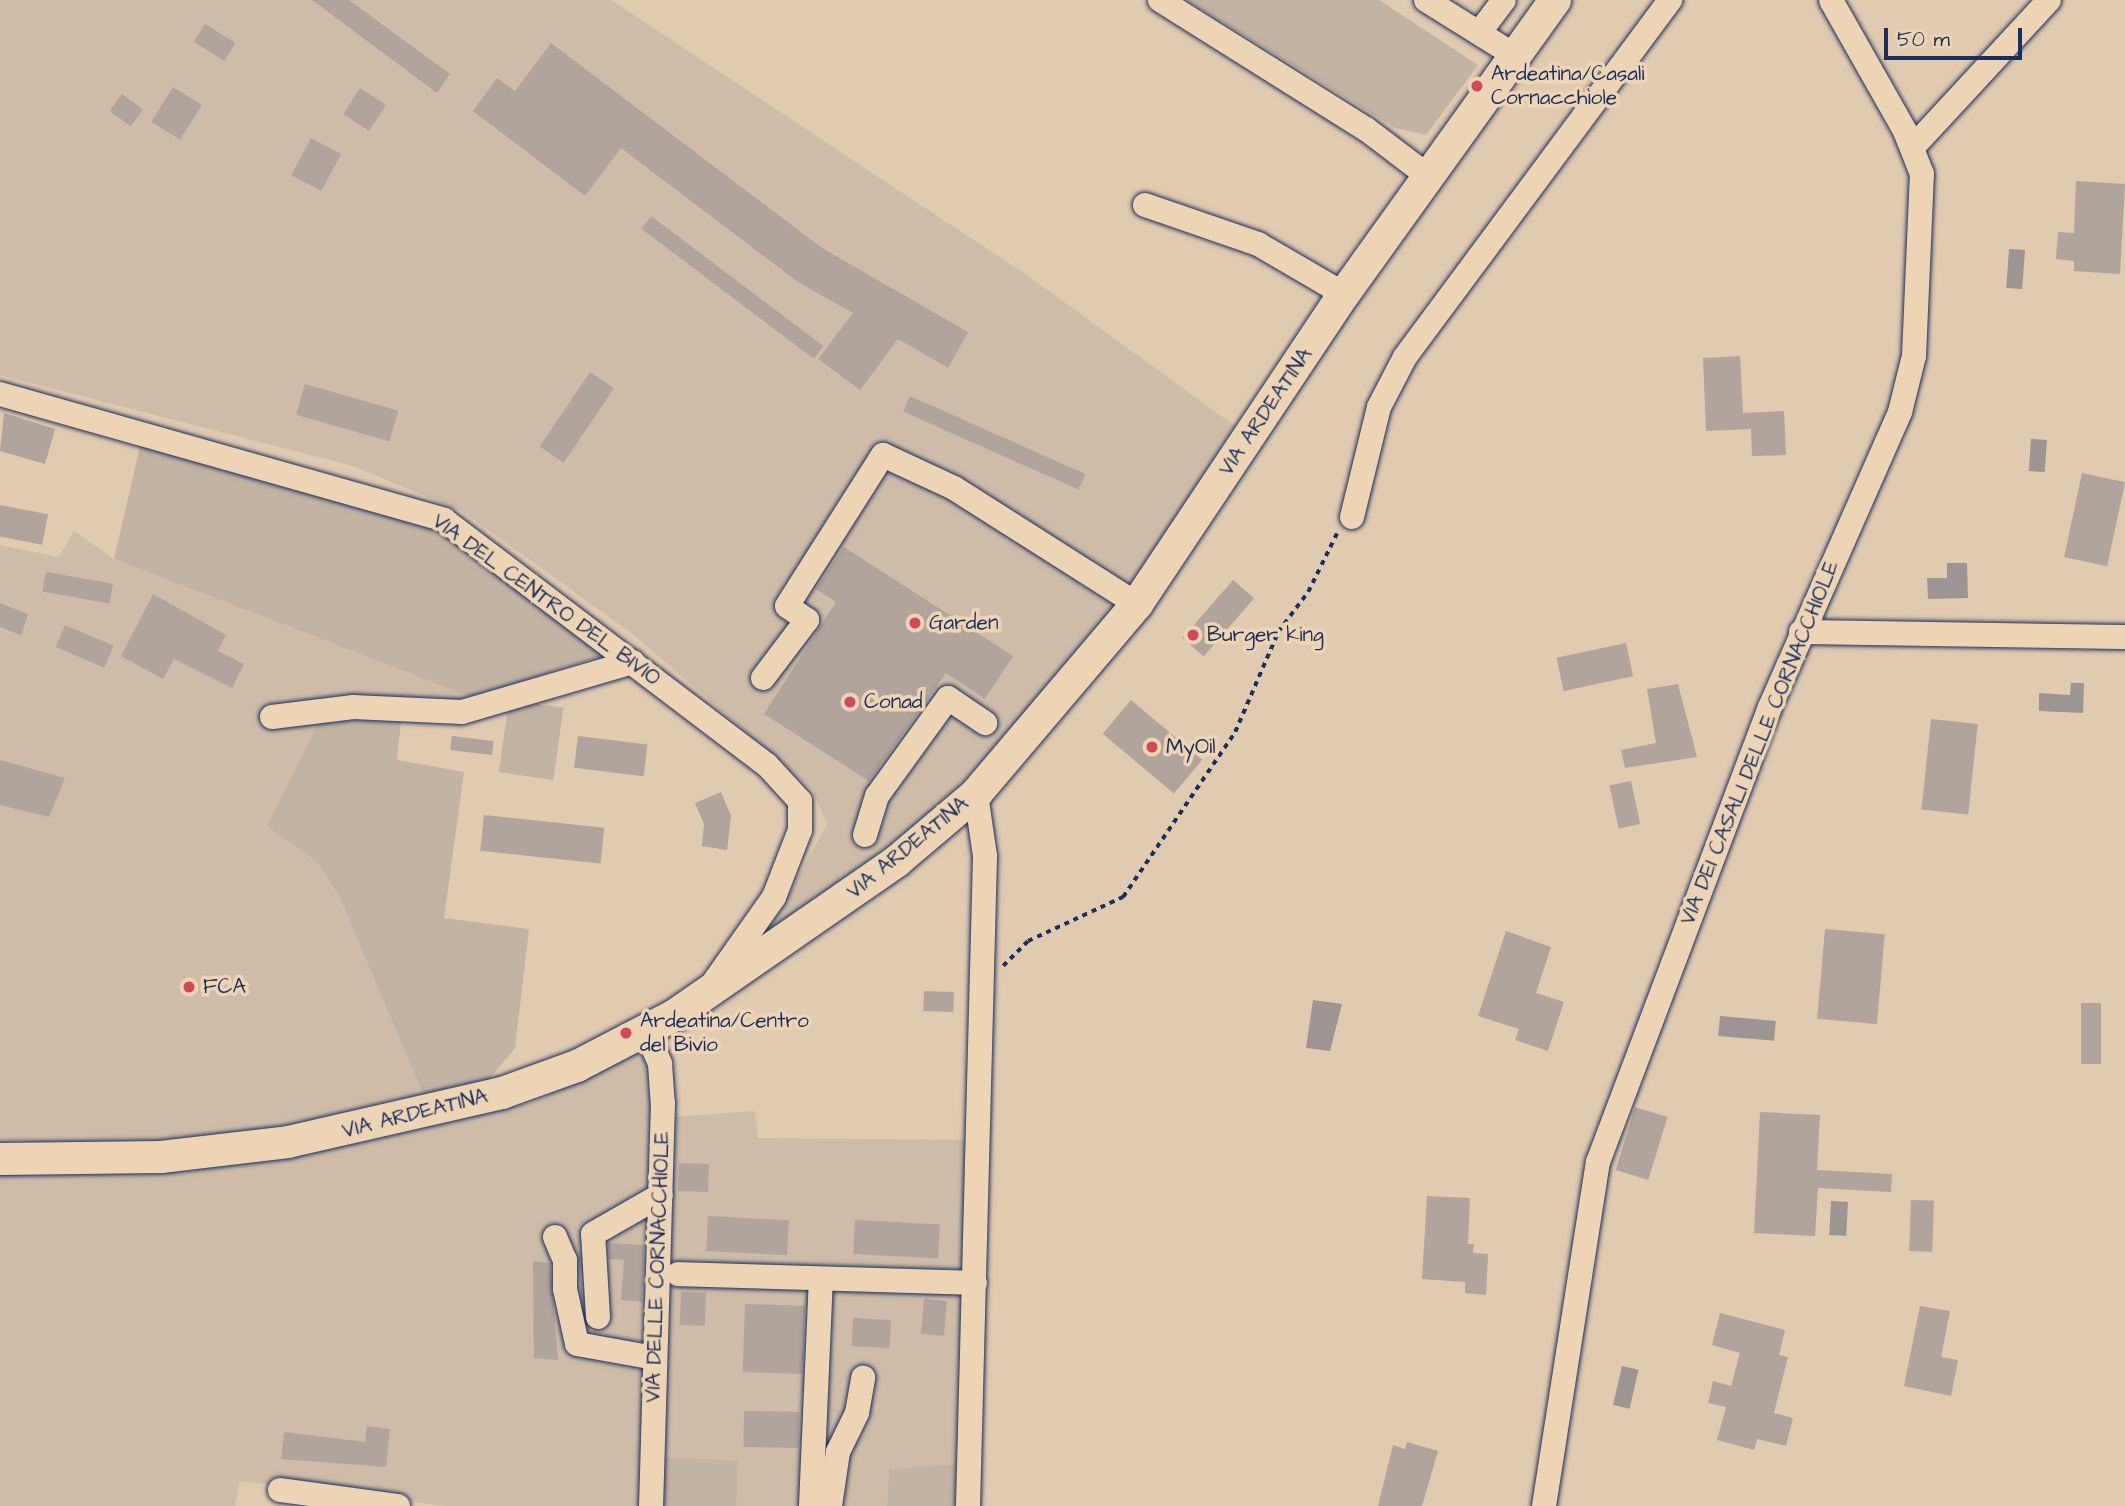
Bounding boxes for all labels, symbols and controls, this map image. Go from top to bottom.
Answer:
scale bar [1887,14,2025,58]
text: 50 m [1897,25,1950,54]
place label: Ardeatina/Casali Cornacchiole [1491,61,1645,111]
marker: Ardeatina/Casali Cornacchiole [1469,78,1485,94]
street label: VIA ARDEATINA [1214,343,1318,481]
street label: VIA DEL CENTRO DEL BIVIO [427,509,665,691]
street label: VIA DEI CASALI DELLE CORNACCHIOLE [1675,557,1845,929]
place label: Garden [929,610,998,636]
marker: Garden [907,615,923,631]
place label: Burger king [1207,622,1324,648]
marker: Burger king [1185,627,1201,643]
place label: Conad [864,689,923,715]
marker: Conad [842,694,858,710]
place label: MyOil [1166,734,1215,760]
marker: MyOil [1144,739,1160,755]
street label: VIA ARDEATINA [842,791,974,905]
place label: FCA [203,974,246,1000]
marker: FCA [181,979,197,995]
place label: Ardeatina/Centro del Bivio [640,1008,809,1058]
marker: Ardeatina/Centro del Bivio [618,1025,634,1041]
street label: VIA ARDEATINA [340,1084,490,1144]
street label: VIA DELLE CORNACCHIOLE [641,1131,675,1403]

